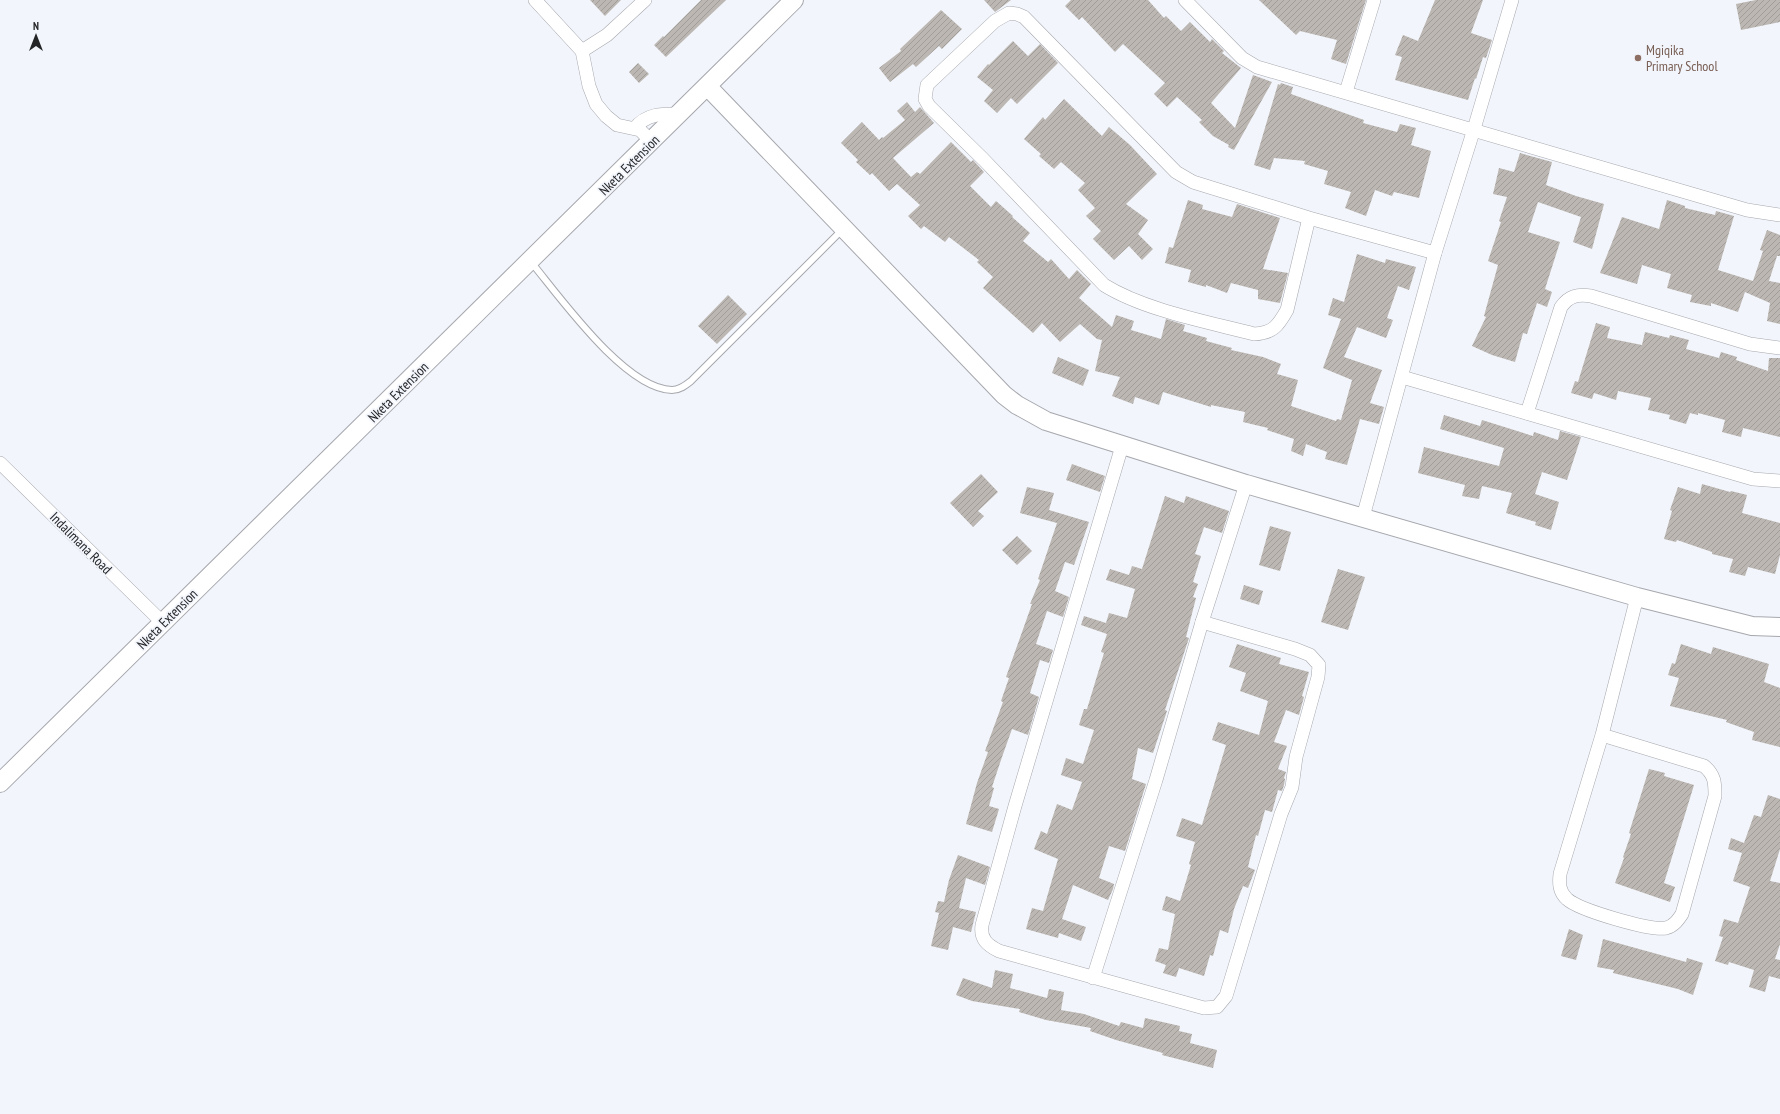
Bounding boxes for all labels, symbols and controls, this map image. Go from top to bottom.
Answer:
north arrow [16,16,56,56]
text: N [33,19,39,33]
place label: Mgiqika Primary School [1646,41,1718,75]
marker: Mgiqika Primary School [1633,53,1643,63]
street label: Nketa Extension [595,131,663,199]
street label: Nketa Extension [364,358,432,426]
street label: Indalimana Road [46,508,116,578]
street label: Nketa Extension [133,585,201,653]

